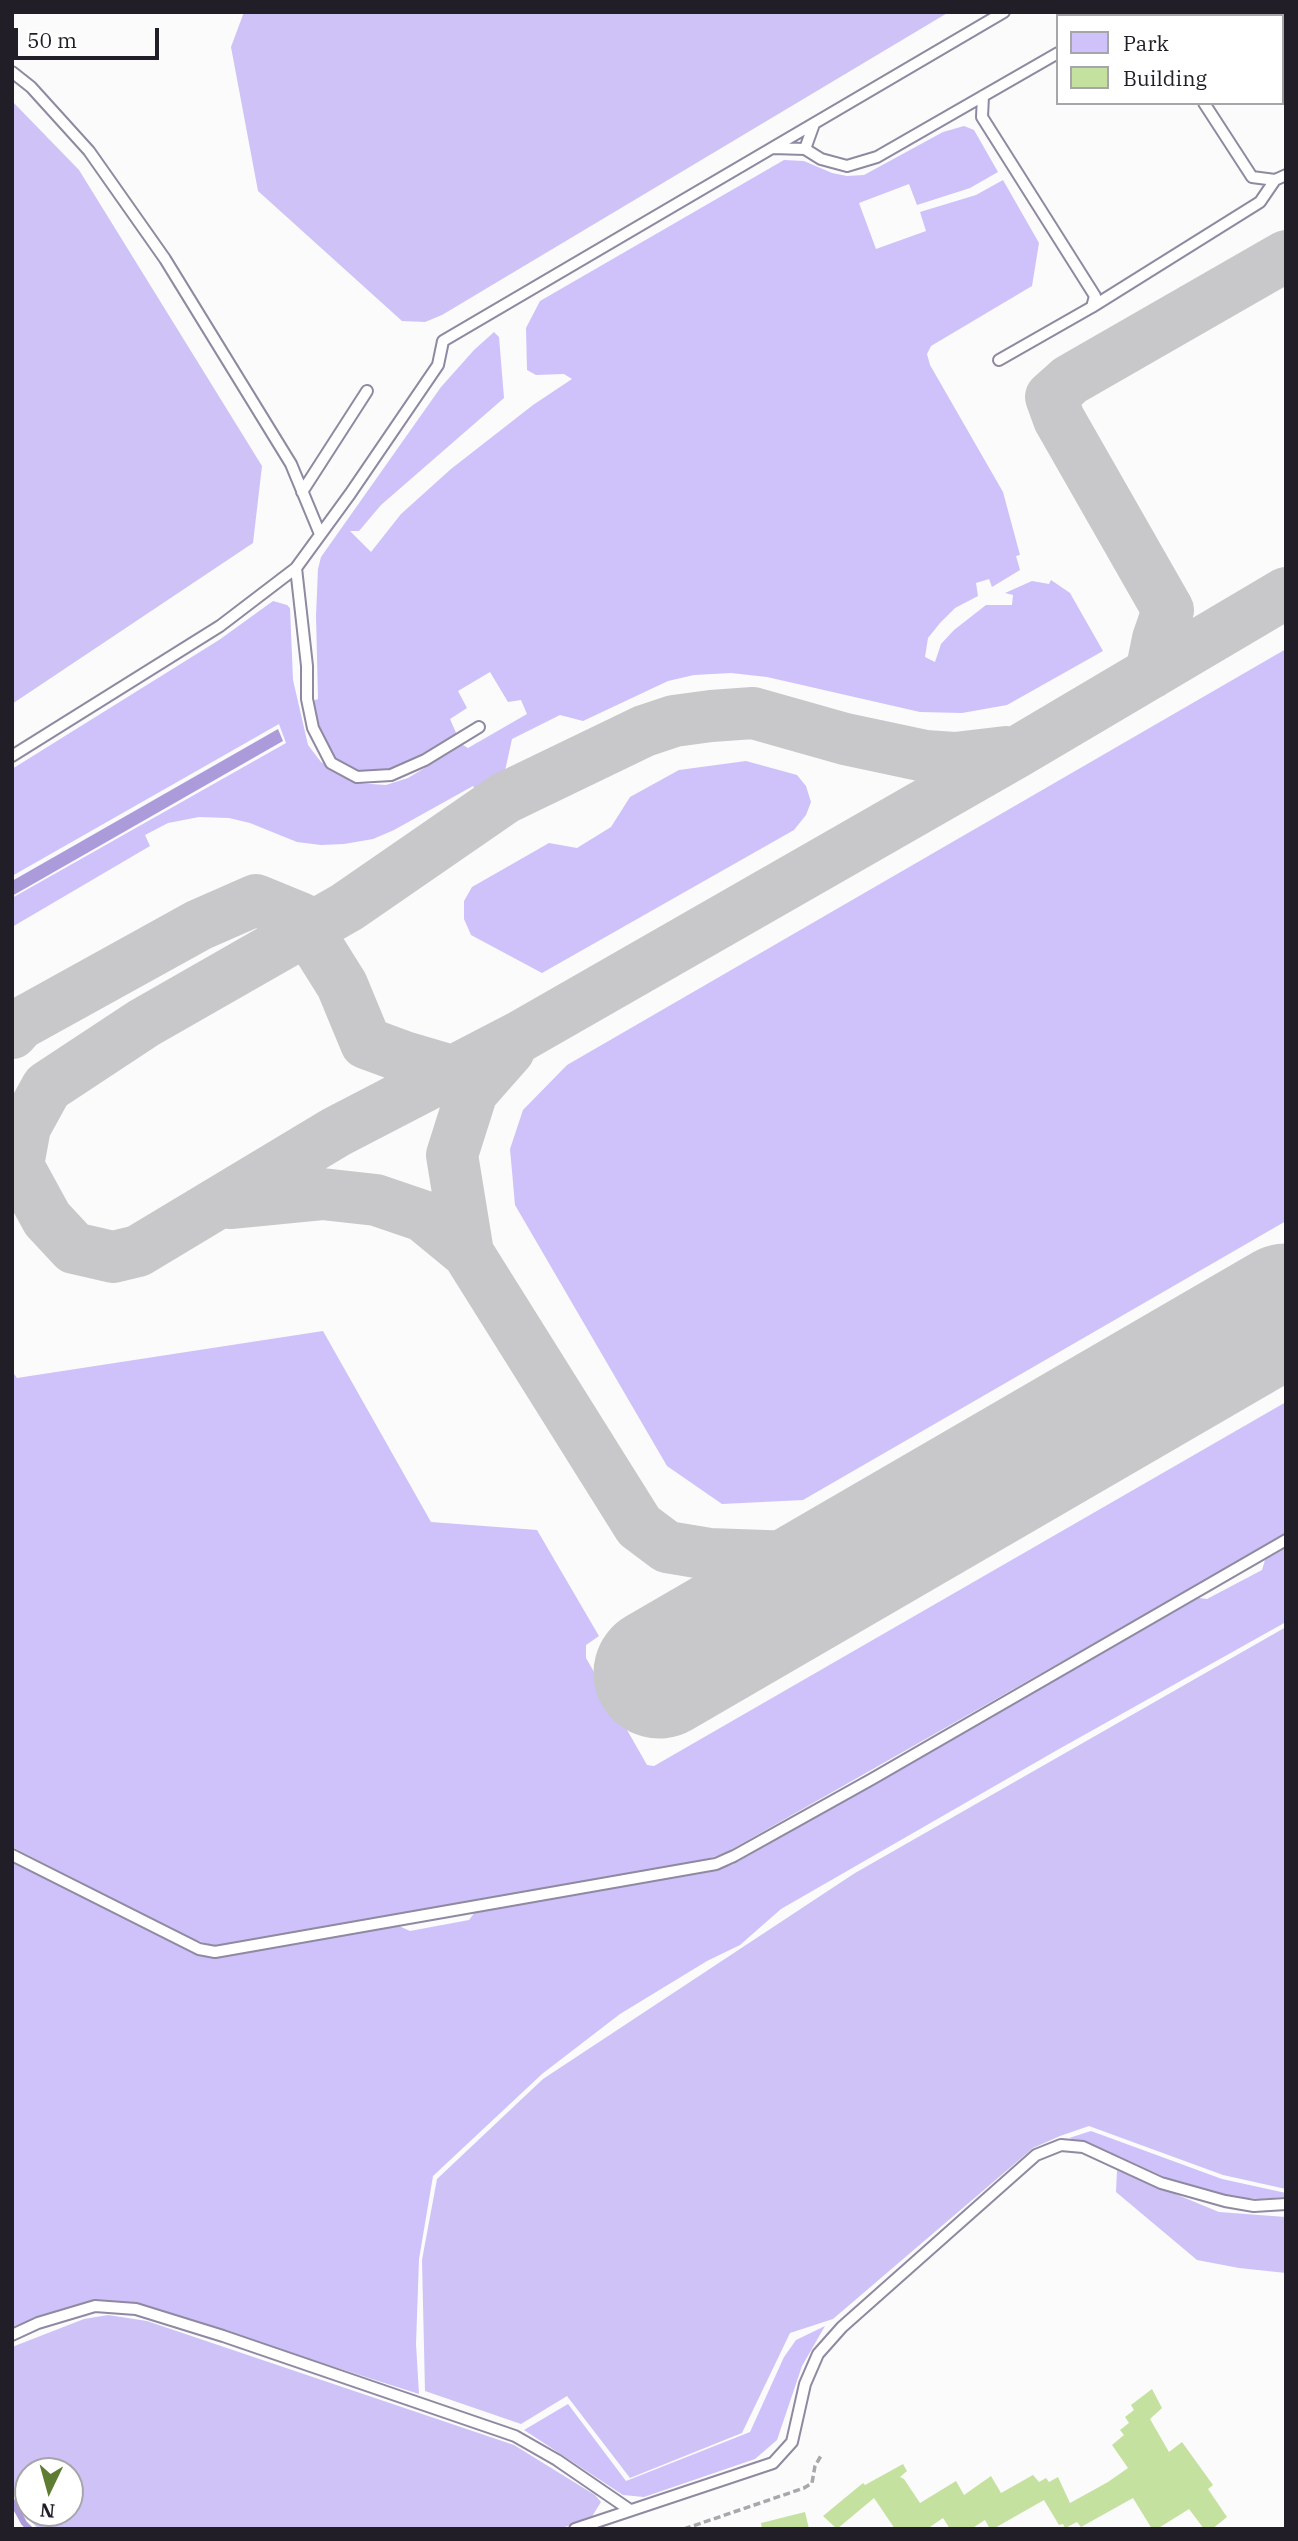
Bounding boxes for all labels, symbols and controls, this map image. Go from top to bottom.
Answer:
scale bar [18,14,163,58]
legend [1056,14,1284,105]
text: 50 m [27,26,77,54]
text: Park [1123,29,1169,57]
text: Building [1123,64,1207,92]
north arrow [14,2457,84,2527]
text: N [39,2498,56,2524]

